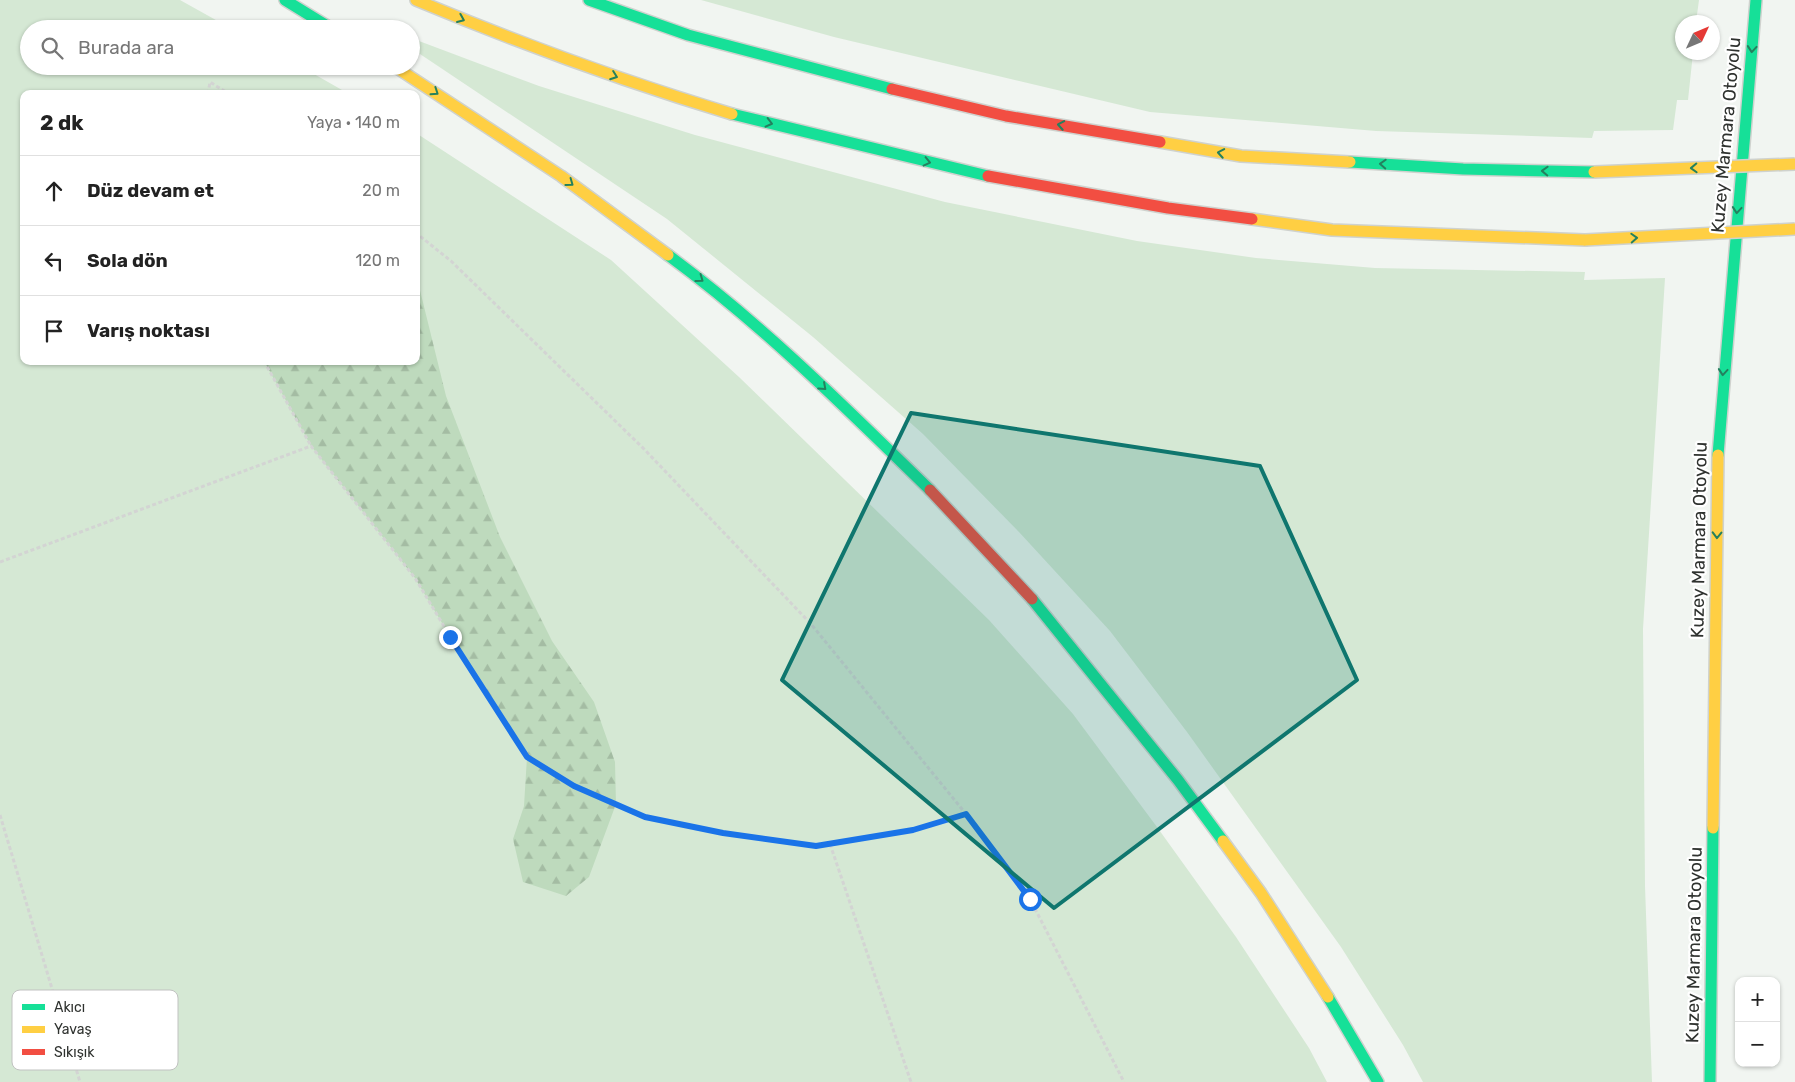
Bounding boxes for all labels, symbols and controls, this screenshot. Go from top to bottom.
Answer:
one-way arrow [456,13,465,23]
north arrow [1675,15,1720,60]
search box [20,20,420,75]
icon: search [38,34,66,62]
text: Burada ara [78,36,174,59]
street label: Kuzey Marmara Otoyolu [1706,36,1746,234]
one-way arrow [1746,45,1757,53]
one-way arrow [609,70,617,80]
one-way arrow [429,86,439,95]
text: 2 dk [40,110,84,135]
text: Yaya · 140 m [307,113,400,132]
one-way arrow [764,117,773,128]
one-way arrow [1056,121,1065,131]
one-way arrow [1216,148,1225,158]
one-way arrow [922,156,931,167]
one-way arrow [1379,159,1387,170]
one-way arrow [1690,163,1698,174]
one-way arrow [1541,166,1548,176]
icon: ahead [40,177,68,205]
one-way arrow [564,177,574,186]
text: Düz devam et [87,179,214,202]
text: 20 m [362,181,400,200]
one-way arrow [1732,207,1743,215]
one-way arrow [1630,232,1638,243]
icon: left [40,247,68,275]
text: Sola dön [87,249,168,272]
text: 120 m [355,251,400,270]
one-way arrow [694,274,703,282]
icon: arrive [40,317,68,345]
text: Varış noktası [87,319,210,342]
one-way arrow [1718,369,1729,377]
one-way arrow [817,381,826,390]
street label: Kuzey Marmara Otoyolu [1686,442,1712,638]
one-way arrow [1712,531,1722,539]
route end [439,626,462,649]
street label: Kuzey Marmara Otoyolu [1681,847,1707,1043]
route start [1019,888,1042,911]
map controls [1735,977,1780,1067]
button: + [1735,977,1780,1022]
legend [12,990,178,1070]
text: Akıcı [54,999,85,1016]
text: Yavaş [54,1021,92,1038]
button: − [1735,1022,1780,1067]
text: Sıkışık [54,1044,95,1061]

